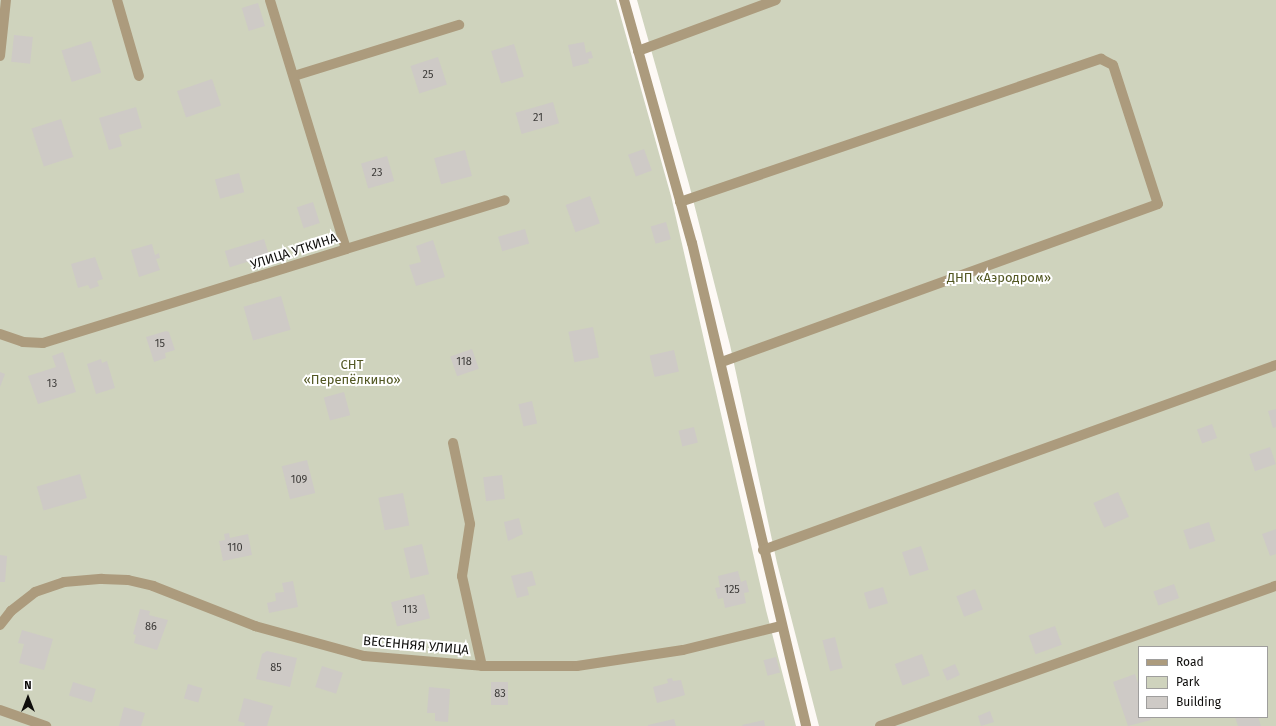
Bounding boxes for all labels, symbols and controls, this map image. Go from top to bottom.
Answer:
house number: 25 [423,68,433,82]
house number: 21 [533,111,543,125]
house number: 23 [372,166,382,180]
street label: УЛИЦА УТКИНА [249,231,339,273]
park label: ДНП «Аэродром» [947,270,1051,286]
house number: 15 [155,337,165,351]
house number: 118 [456,355,472,369]
park label: СНТ «Перепёлкино» [303,358,401,389]
house number: 13 [47,377,57,391]
house number: 109 [291,473,307,487]
house number: 110 [227,541,243,555]
house number: 125 [724,583,740,597]
house number: 113 [403,603,417,617]
house number: 86 [145,620,157,634]
street label: ВЕСЕННЯЯ УЛИЦА [362,634,470,658]
legend [1138,646,1268,718]
text: Road [1176,655,1204,669]
house number: 85 [270,661,282,675]
text: Park [1176,675,1200,689]
north arrow [8,678,48,718]
text: N [24,679,32,692]
house number: 83 [494,687,506,701]
text: Building [1176,695,1221,709]

